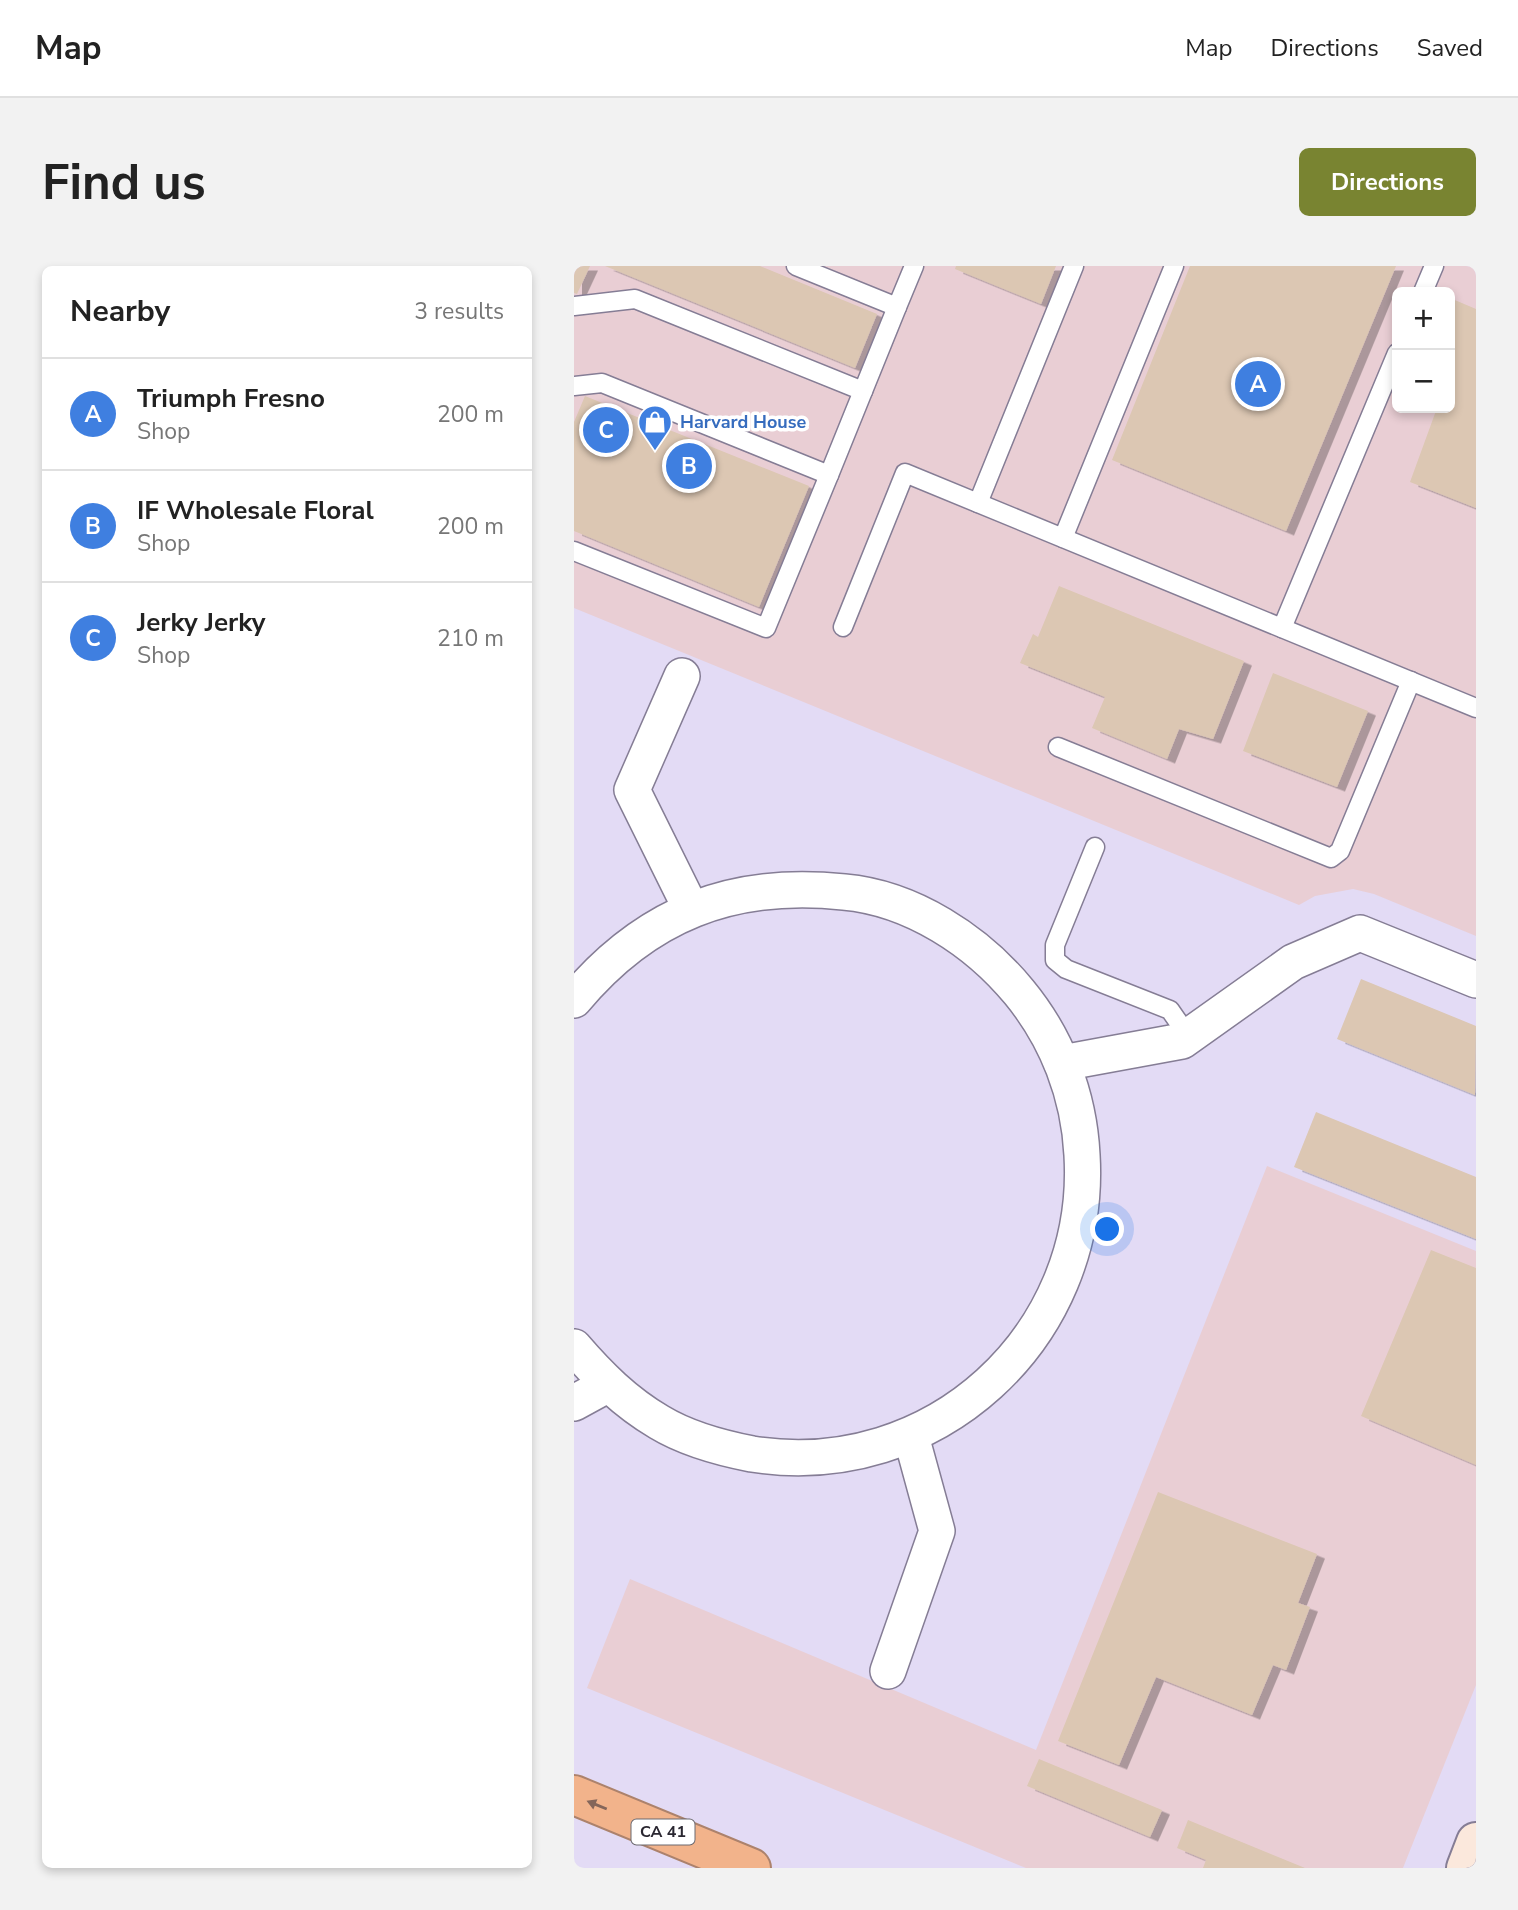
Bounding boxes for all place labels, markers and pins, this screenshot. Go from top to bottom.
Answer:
pin: A [1235,358,1281,410]
shop icon: Harvard House [636,403,674,452]
pin: C [583,404,629,456]
place label: Harvard House [680,410,807,434]
pin: B [666,440,712,492]

